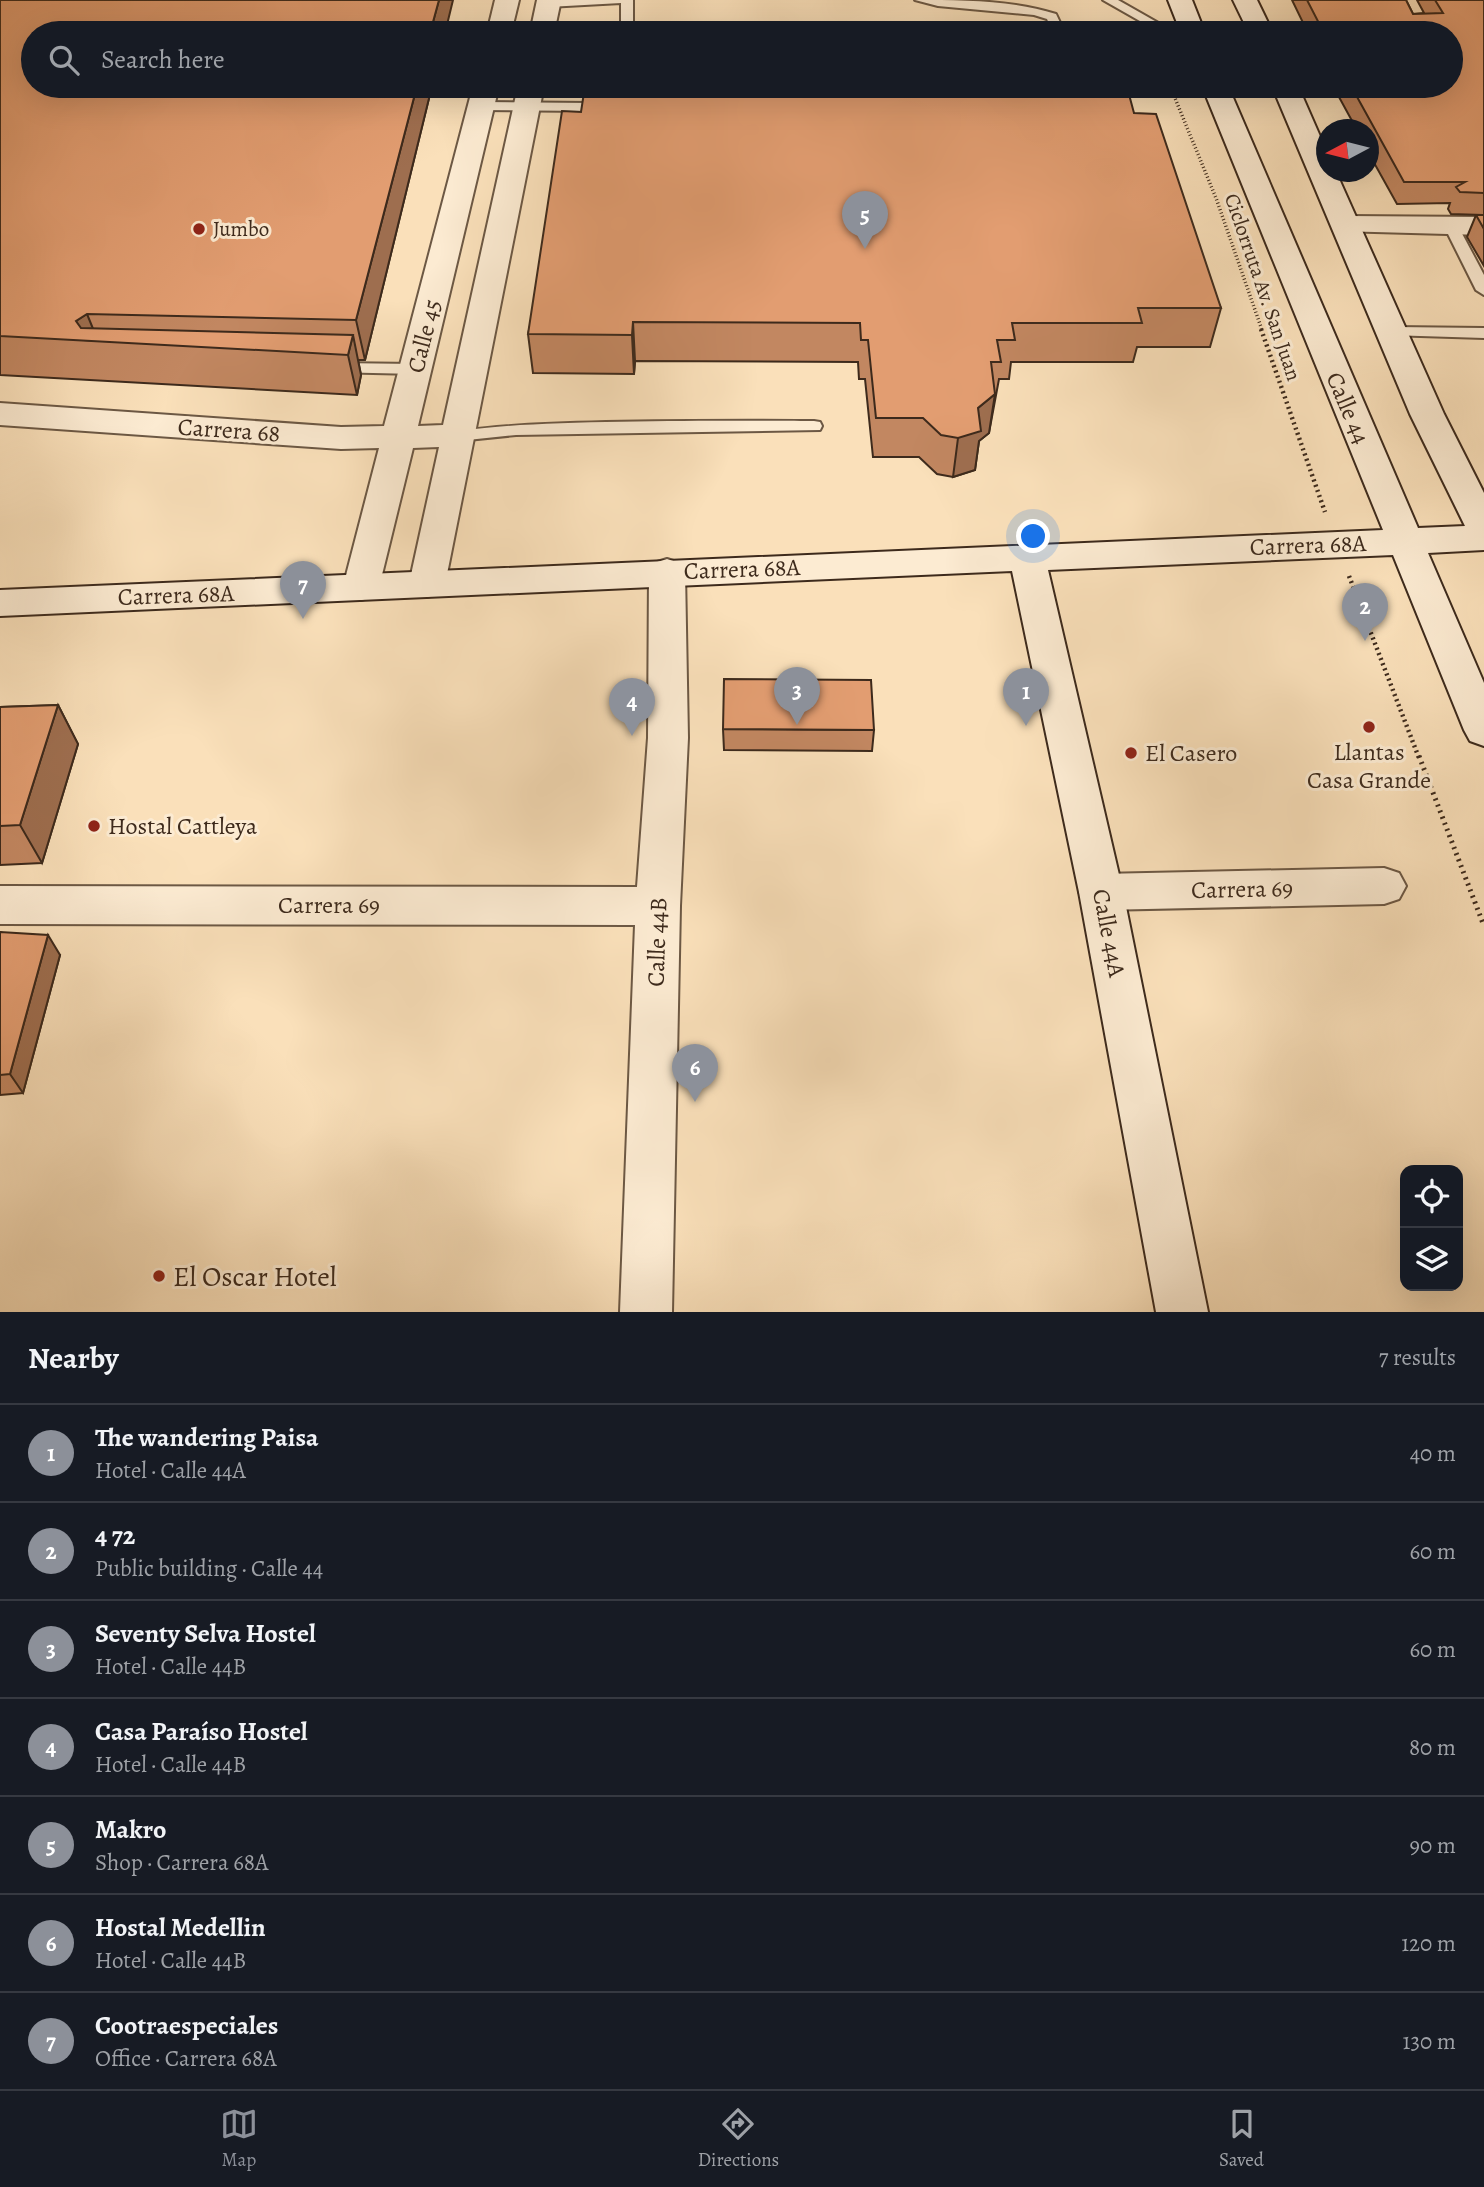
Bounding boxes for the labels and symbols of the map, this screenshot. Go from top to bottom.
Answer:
north arrow [1316,119,1379,182]
street label: Ciclorruta Av. San Juan [1218,190,1308,384]
pin: 5 [842,191,888,249]
place label: Jumbo [213,215,269,243]
marker: Jumbo [191,221,207,237]
street label: Calle 45 [399,296,449,376]
street label: Calle 44 [1319,367,1377,449]
street label: Carrera 68 [177,410,281,450]
your location [1016,519,1050,553]
street label: Carrera 68A [1249,527,1368,563]
street label: Carrera 68A [683,551,802,587]
pin: 7 [280,561,326,619]
street label: Carrera 68A [117,577,236,613]
pin: 2 [1342,583,1388,641]
pin: 3 [774,667,820,725]
pin: 1 [1003,668,1049,726]
pin: 4 [609,678,655,736]
marker: Llantas Casa Grande [1361,719,1377,735]
place label: Llantas Casa Grande [1307,736,1431,796]
place label: El Casero [1145,737,1237,769]
marker: El Casero [1123,745,1139,761]
place label: Hostal Cattleya [108,810,258,842]
marker: Hostal Cattleya [86,818,102,834]
street label: Carrera 69 [1191,872,1293,906]
street label: Calle 44A [1085,886,1133,981]
street label: Carrera 69 [278,889,380,921]
street label: Calle 44B [639,897,675,987]
pin: 6 [672,1044,718,1102]
place label: El Oscar Hotel [173,1258,337,1296]
marker: El Oscar Hotel [151,1268,167,1284]

